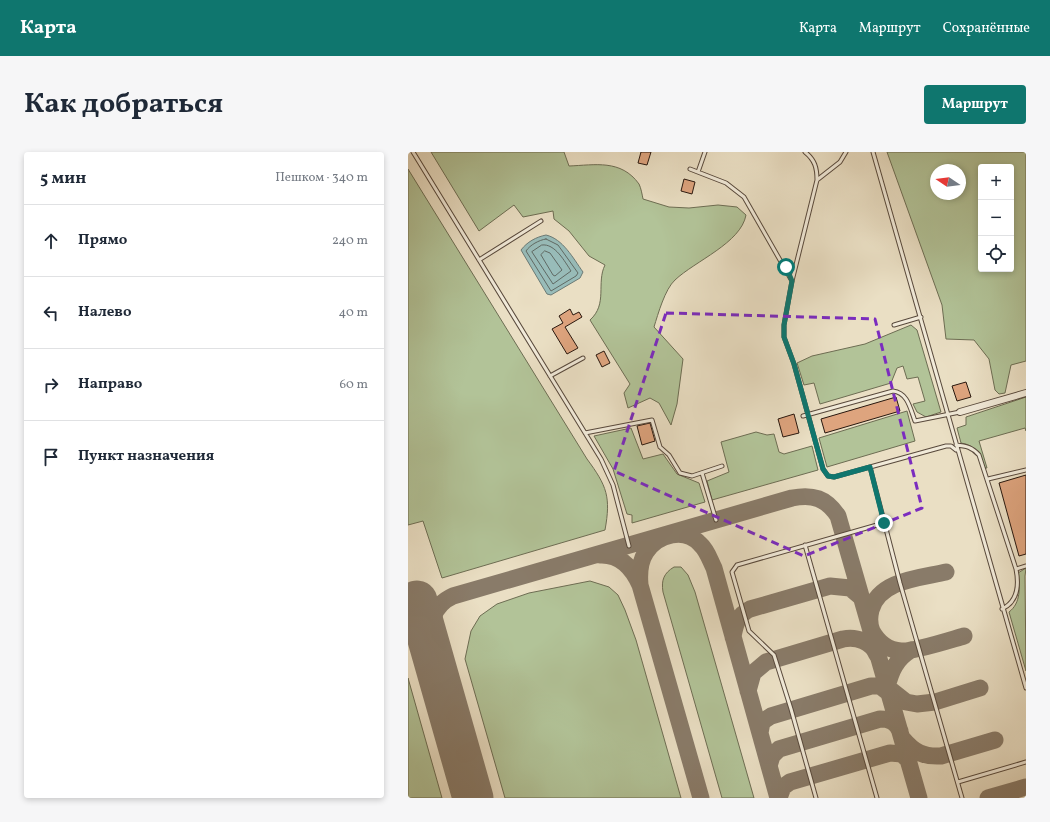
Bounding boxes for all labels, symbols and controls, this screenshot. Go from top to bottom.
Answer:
text: Карта [20,15,77,41]
text: Карта [799,19,837,38]
text: Маршрут [859,19,921,38]
text: Сохранённые [943,19,1030,38]
text: Как добраться [24,85,223,124]
button: Маршрут [924,85,1026,124]
north arrow [930,164,966,200]
map controls [978,164,1014,272]
button: + [978,164,1014,200]
text: 5 мин [40,167,86,190]
text: Пешком · 340 m [275,169,368,187]
button: − [978,200,1014,236]
icon: ahead [40,230,62,252]
text: Прямо [78,230,127,251]
text: 240 m [332,232,368,250]
button: locate [978,236,1014,272]
route start [777,258,795,276]
icon: left [40,302,62,324]
text: Налево [78,302,132,323]
text: 40 m [339,304,368,322]
icon: right [40,374,62,396]
text: Направо [78,374,142,395]
text: 60 m [340,376,368,394]
icon: arrive [40,446,62,468]
text: Пункт назначения [78,446,214,467]
route end [875,514,893,532]

